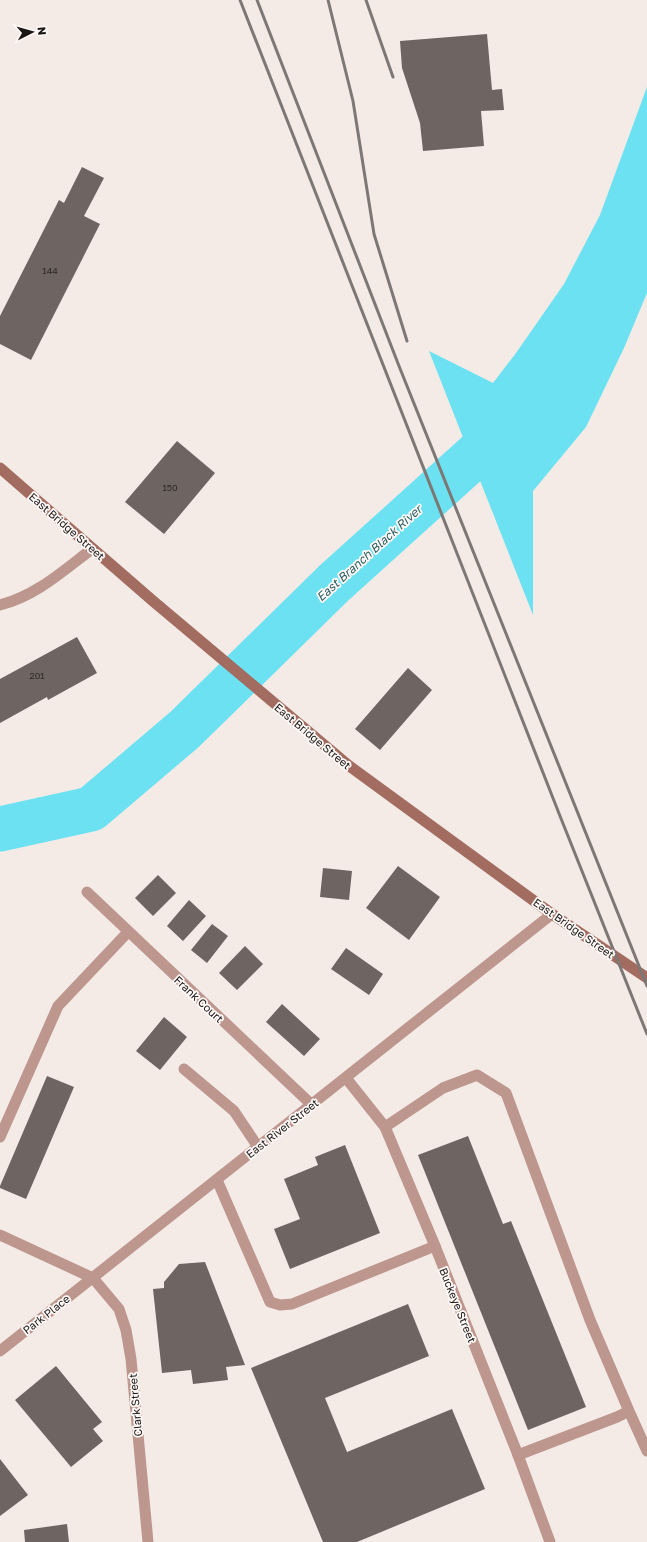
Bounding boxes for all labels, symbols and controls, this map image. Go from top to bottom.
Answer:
north arrow [12,12,52,52]
text: N [36,26,49,36]
house number: 144 [42,265,58,276]
house number: 150 [162,482,178,493]
street label: East Bridge Street [27,490,107,562]
water label: East Branch Black River [313,500,426,604]
house number: 201 [29,670,45,681]
street label: East Bridge Street [272,700,354,772]
street label: East Bridge Street [531,895,617,961]
street label: Frank Court [172,973,226,1025]
street label: East River Street [243,1096,321,1160]
street label: Buckeye Street [437,1266,479,1344]
street label: Park Place [20,1292,72,1336]
street label: Clark Street [126,1373,144,1437]

